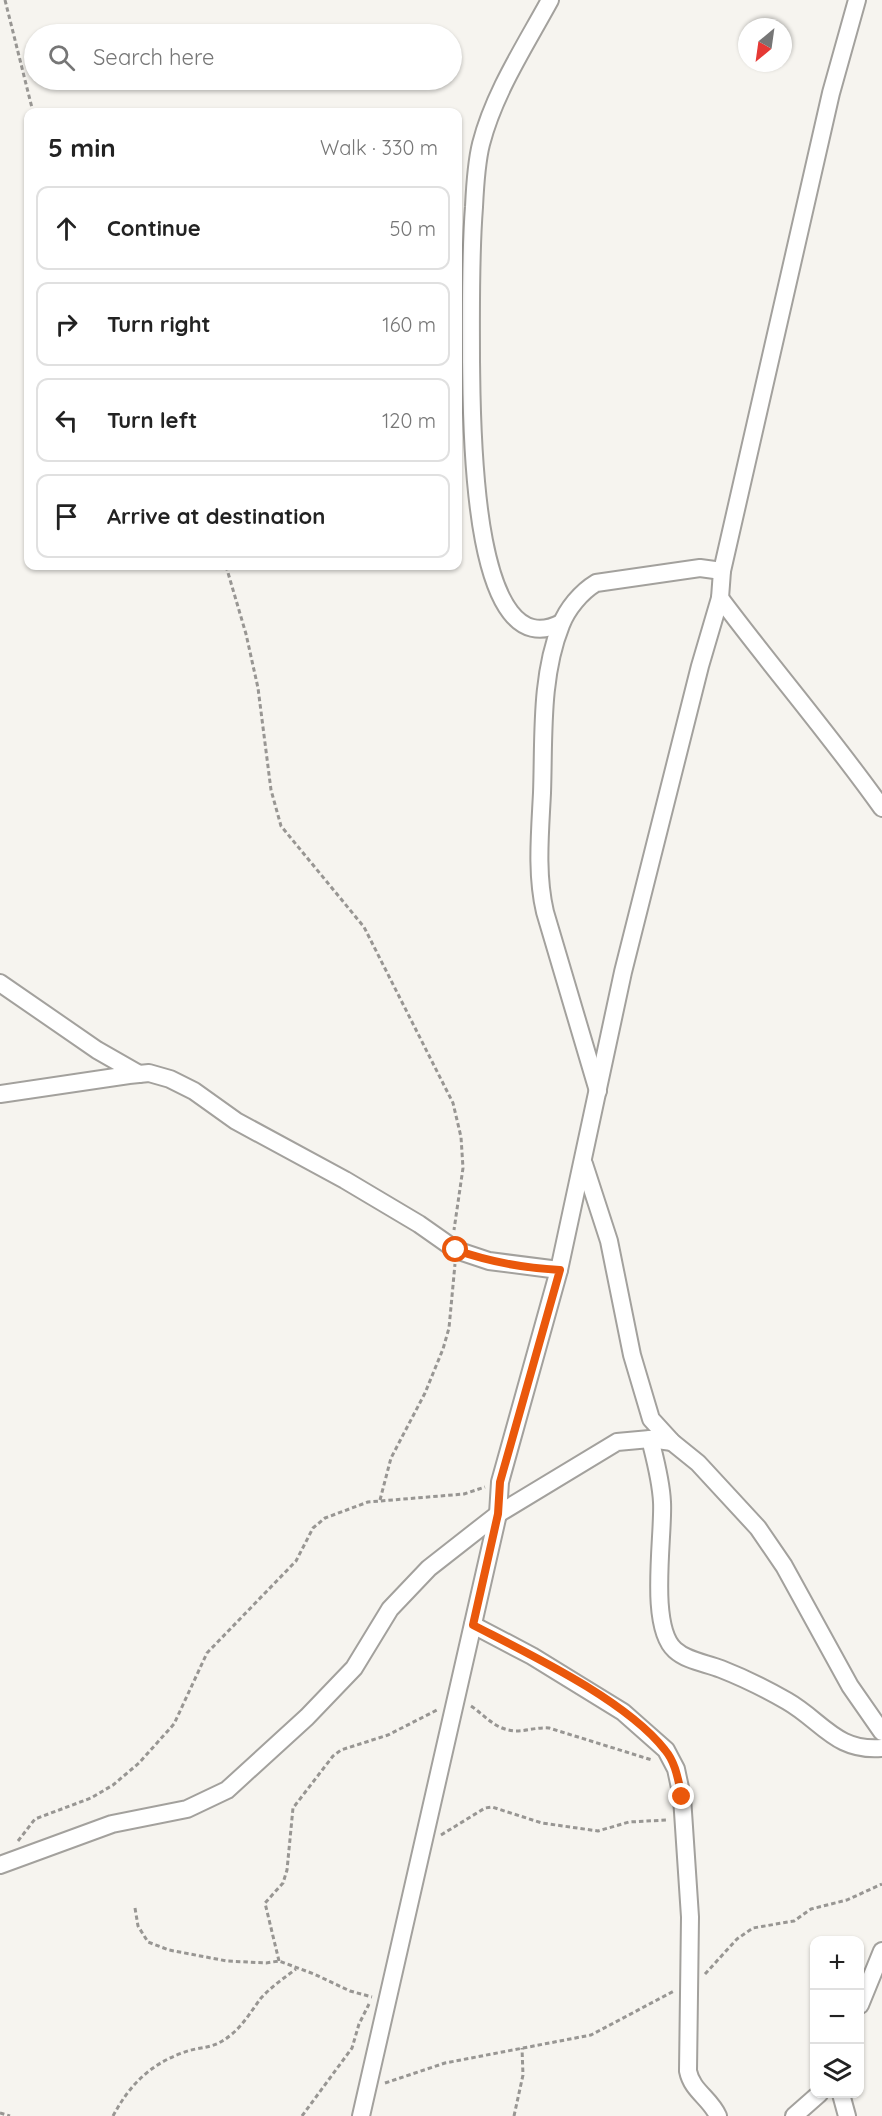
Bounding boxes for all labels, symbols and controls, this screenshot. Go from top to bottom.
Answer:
north arrow [738,18,792,72]
search box [24,24,462,90]
icon: search [45,41,78,74]
text: Search here [93,43,214,71]
text: 5 min [48,131,116,164]
text: Walk · 330 m [320,135,438,160]
icon: ahead [50,212,83,245]
text: Continue [107,214,201,242]
text: 50 m [390,216,436,241]
icon: right [50,308,83,341]
text: Turn right [107,310,211,338]
text: 160 m [382,312,436,337]
icon: left [50,404,83,437]
text: Turn left [107,406,197,434]
text: 120 m [382,408,436,433]
icon: arrive [50,500,83,533]
text: Arrive at destination [107,502,325,530]
route start [442,1236,468,1262]
route end [668,1783,694,1809]
map controls [810,1936,864,2098]
button: + [810,1936,864,1990]
button: − [810,1990,864,2044]
button: layers [810,2044,864,2098]

